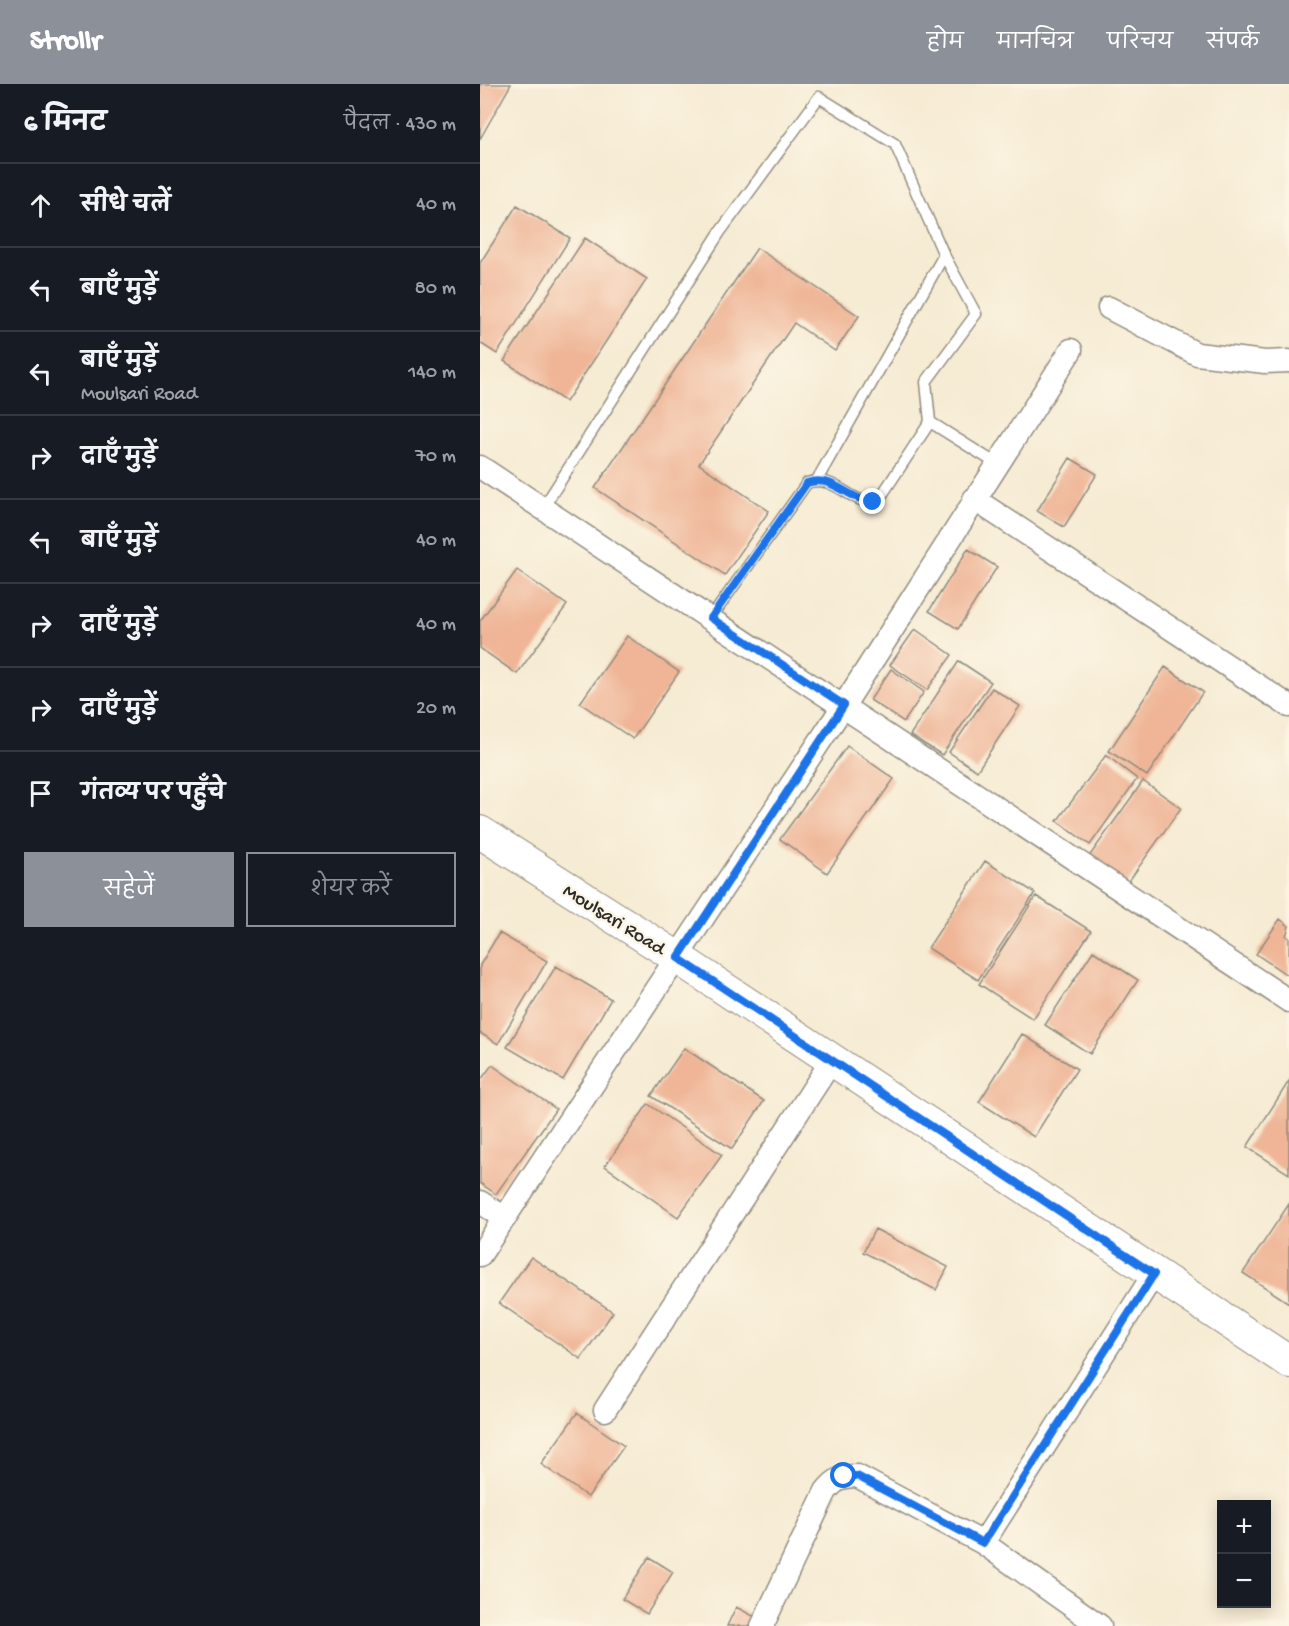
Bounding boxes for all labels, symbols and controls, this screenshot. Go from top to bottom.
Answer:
text: Strollr [30,26,101,59]
text: होम [927,32,964,57]
text: मानचित्र [997,32,1074,57]
text: परिचय [1107,32,1173,57]
text: संपर्क [1206,32,1259,57]
text: 6 मिनट [24,110,106,141]
text: पैदल · 430 m [344,114,456,137]
icon: ahead [24,189,57,222]
text: सीधे चलें [81,194,171,220]
text: 40 m [416,194,456,217]
icon: left [24,273,57,306]
text: बाएँ मुड़ें [81,278,158,304]
text: 80 m [415,278,456,301]
text: बाएँ मुड़ें [81,350,158,376]
icon: left [24,357,57,390]
text: 140 m [408,362,456,385]
text: Moulsari Road [81,384,197,407]
icon: right [24,441,57,474]
text: दाएँ मुड़ें [81,446,157,472]
text: 70 m [415,446,456,469]
route end [859,488,885,514]
icon: left [24,525,57,558]
text: बाएँ मुड़ें [81,530,158,556]
text: 40 m [416,530,456,553]
icon: right [24,609,57,642]
text: दाएँ मुड़ें [81,614,157,640]
text: 40 m [416,614,456,637]
icon: right [24,693,57,726]
text: दाएँ मुड़ें [81,698,157,724]
text: 20 m [416,698,456,721]
icon: arrive [24,777,57,810]
text: गंतव्य पर पहुँचे [81,782,225,808]
button: सहेजें [24,852,234,927]
button: शेयर करें [246,852,456,927]
street label: Moulsari Road [558,880,671,963]
route start [830,1462,856,1488]
map controls [1217,1500,1271,1608]
button: + [1217,1500,1271,1554]
button: − [1217,1554,1271,1608]

